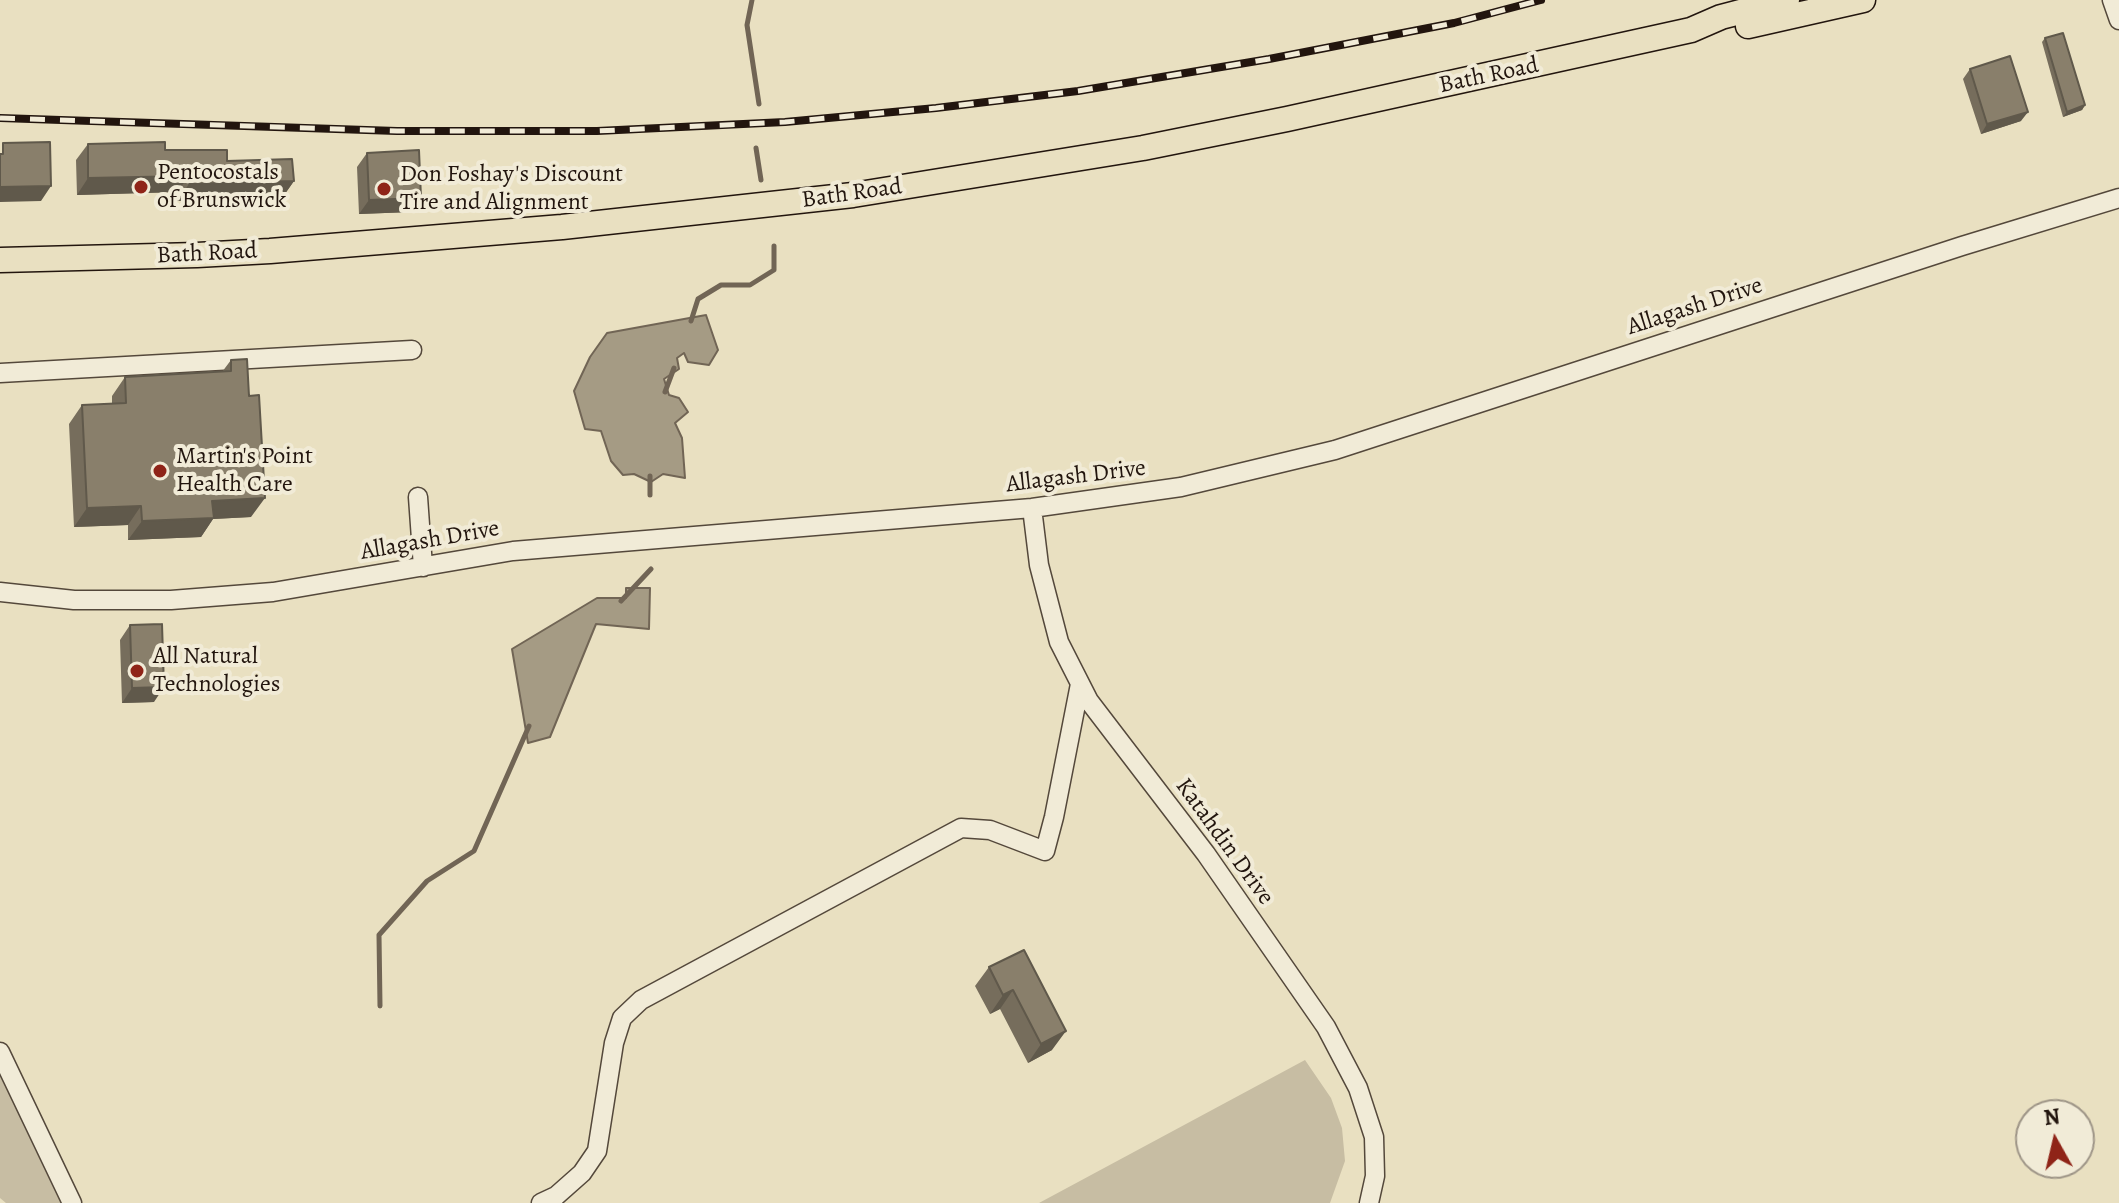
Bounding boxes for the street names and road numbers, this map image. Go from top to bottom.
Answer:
street label: Bath Road [1437,51,1541,101]
street label: Bath Road [800,173,904,215]
street label: Bath Road [156,237,258,271]
street label: Allagash Drive [1624,272,1766,342]
street label: Allagash Drive [1005,454,1147,500]
street label: Allagash Drive [358,515,502,567]
street label: Katahdin Drive [1168,773,1280,911]

